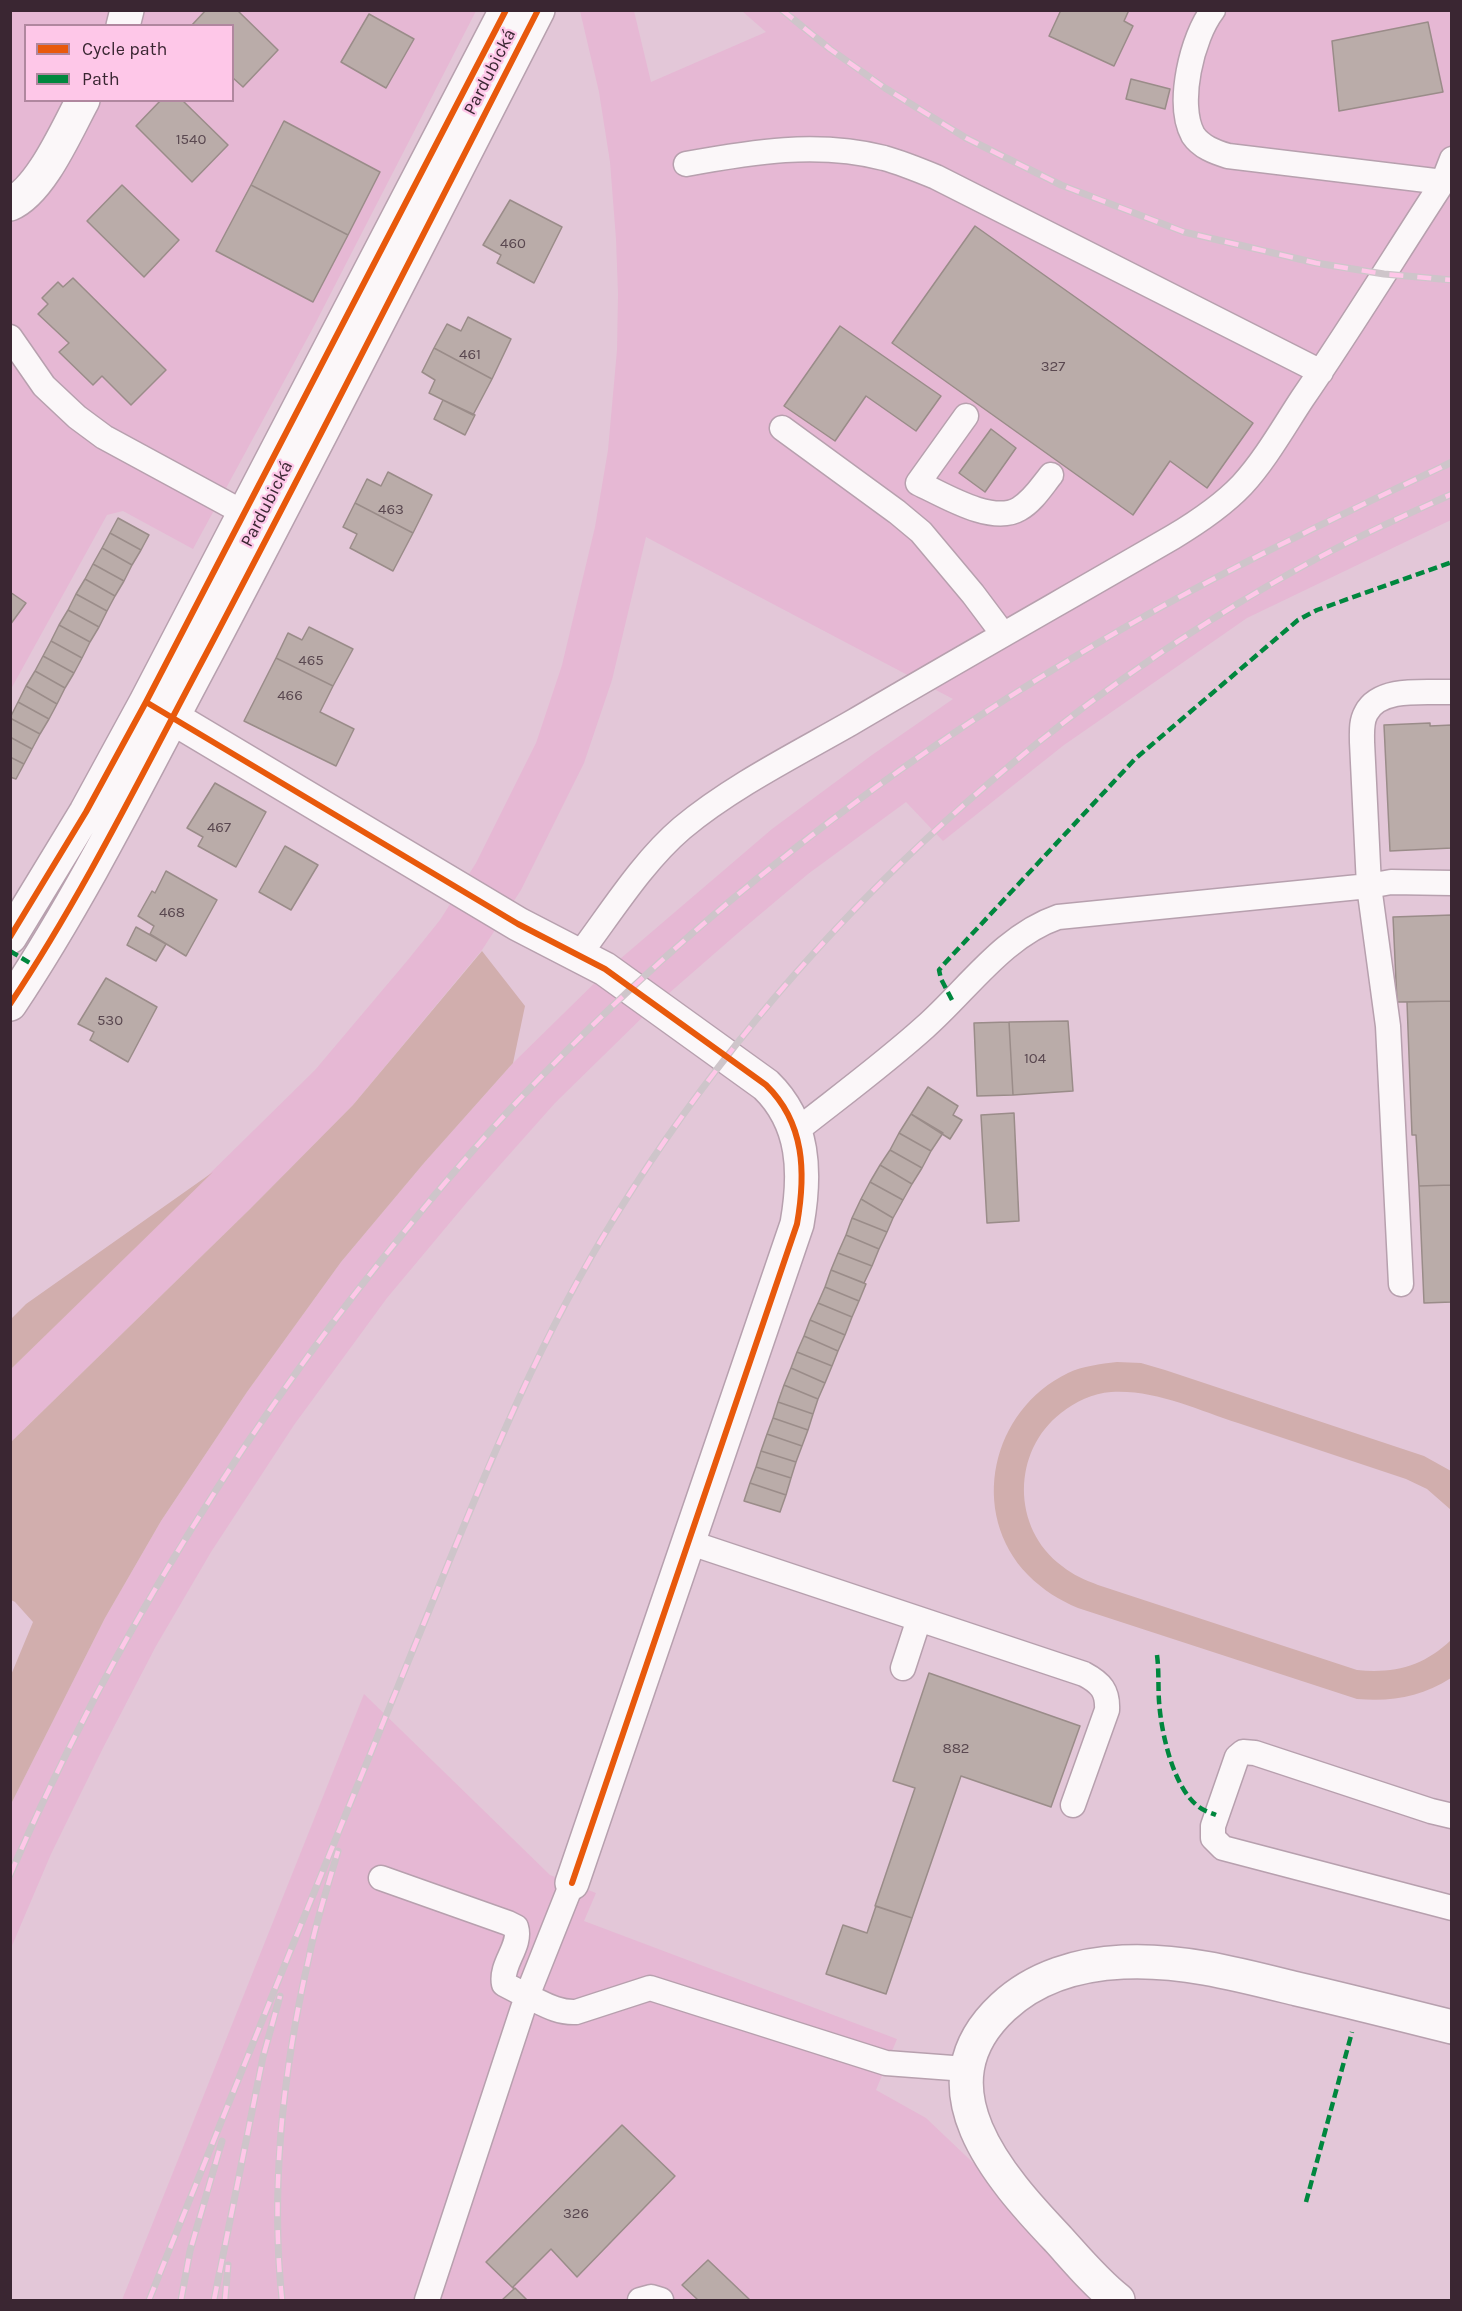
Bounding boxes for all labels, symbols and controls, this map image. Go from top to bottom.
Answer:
legend [24,24,234,102]
street label: Pardubická [459,26,521,118]
text: Cycle path [82,38,167,60]
text: Path [82,68,120,90]
house number: 1540 [176,131,206,149]
house number: 460 [500,235,526,253]
house number: 461 [459,346,481,364]
house number: 327 [1041,358,1065,376]
street label: Pardubická [236,458,298,550]
house number: 463 [378,501,404,519]
house number: 465 [298,652,324,670]
house number: 466 [277,687,303,705]
house number: 467 [207,819,231,837]
house number: 468 [159,904,185,922]
house number: 530 [97,1012,123,1030]
house number: 104 [1024,1050,1046,1068]
house number: 882 [942,1740,970,1758]
house number: 326 [563,2205,589,2223]

